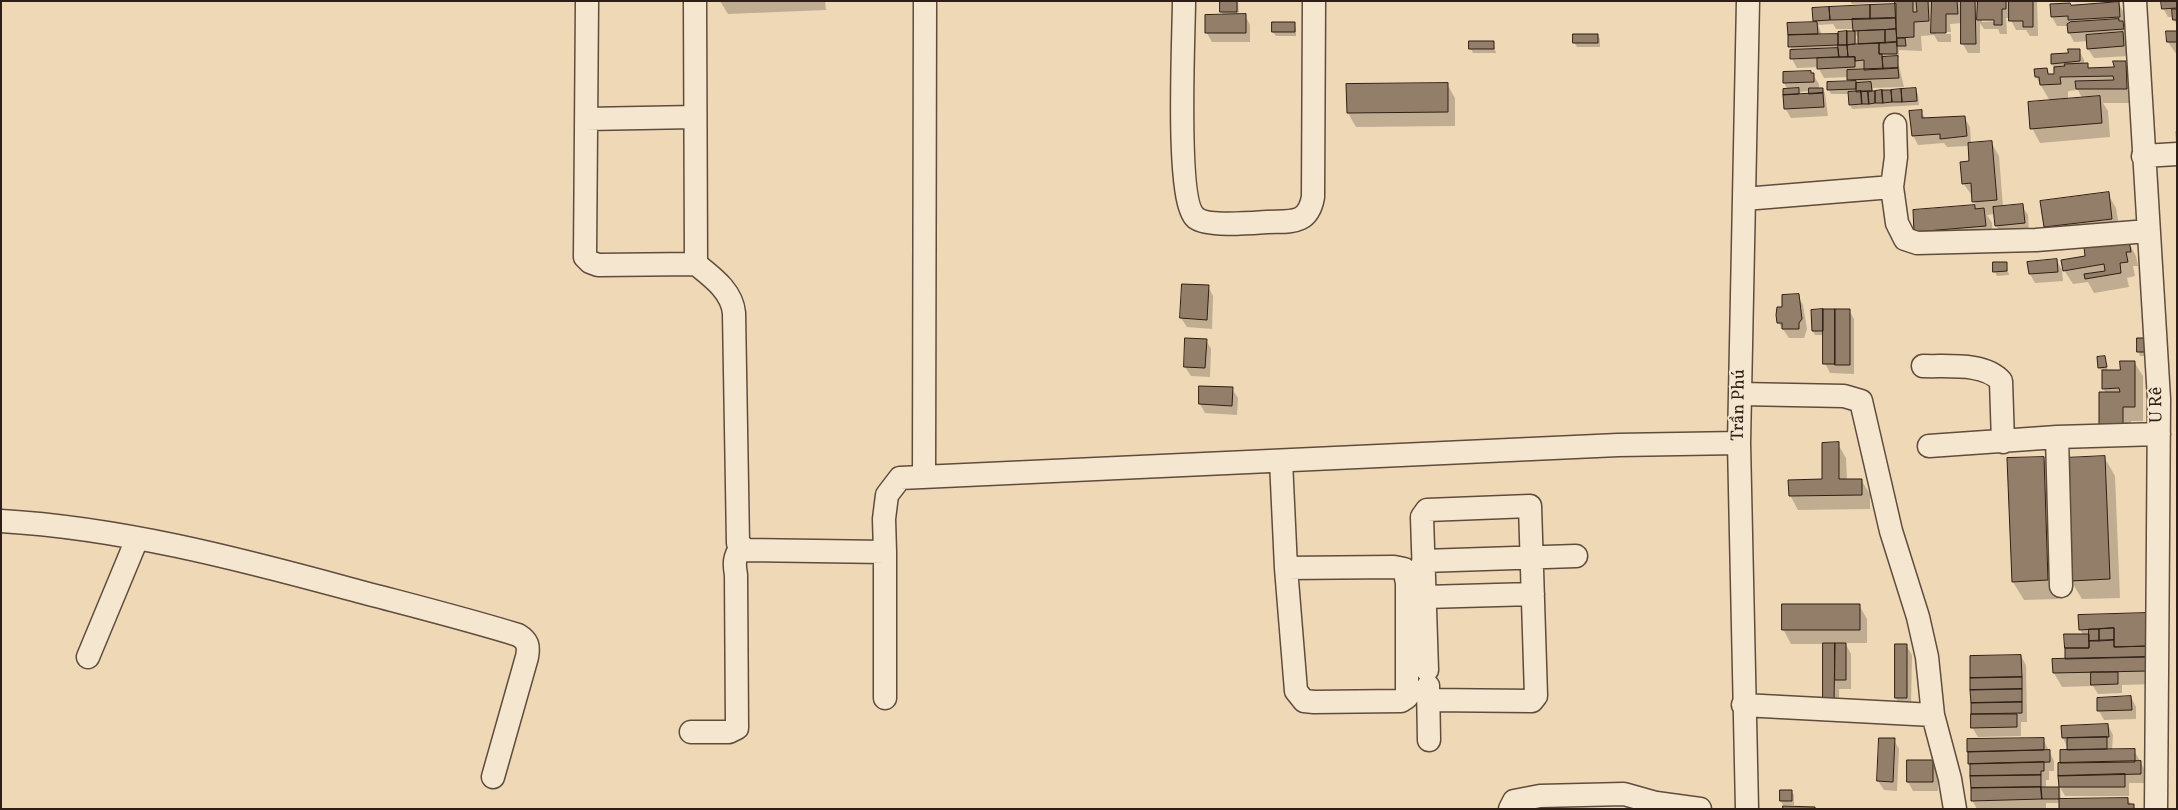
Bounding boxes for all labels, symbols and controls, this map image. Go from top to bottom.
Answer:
street label: Trần Phú [1729,369,1751,441]
street label: U Rê [2147,387,2169,423]

